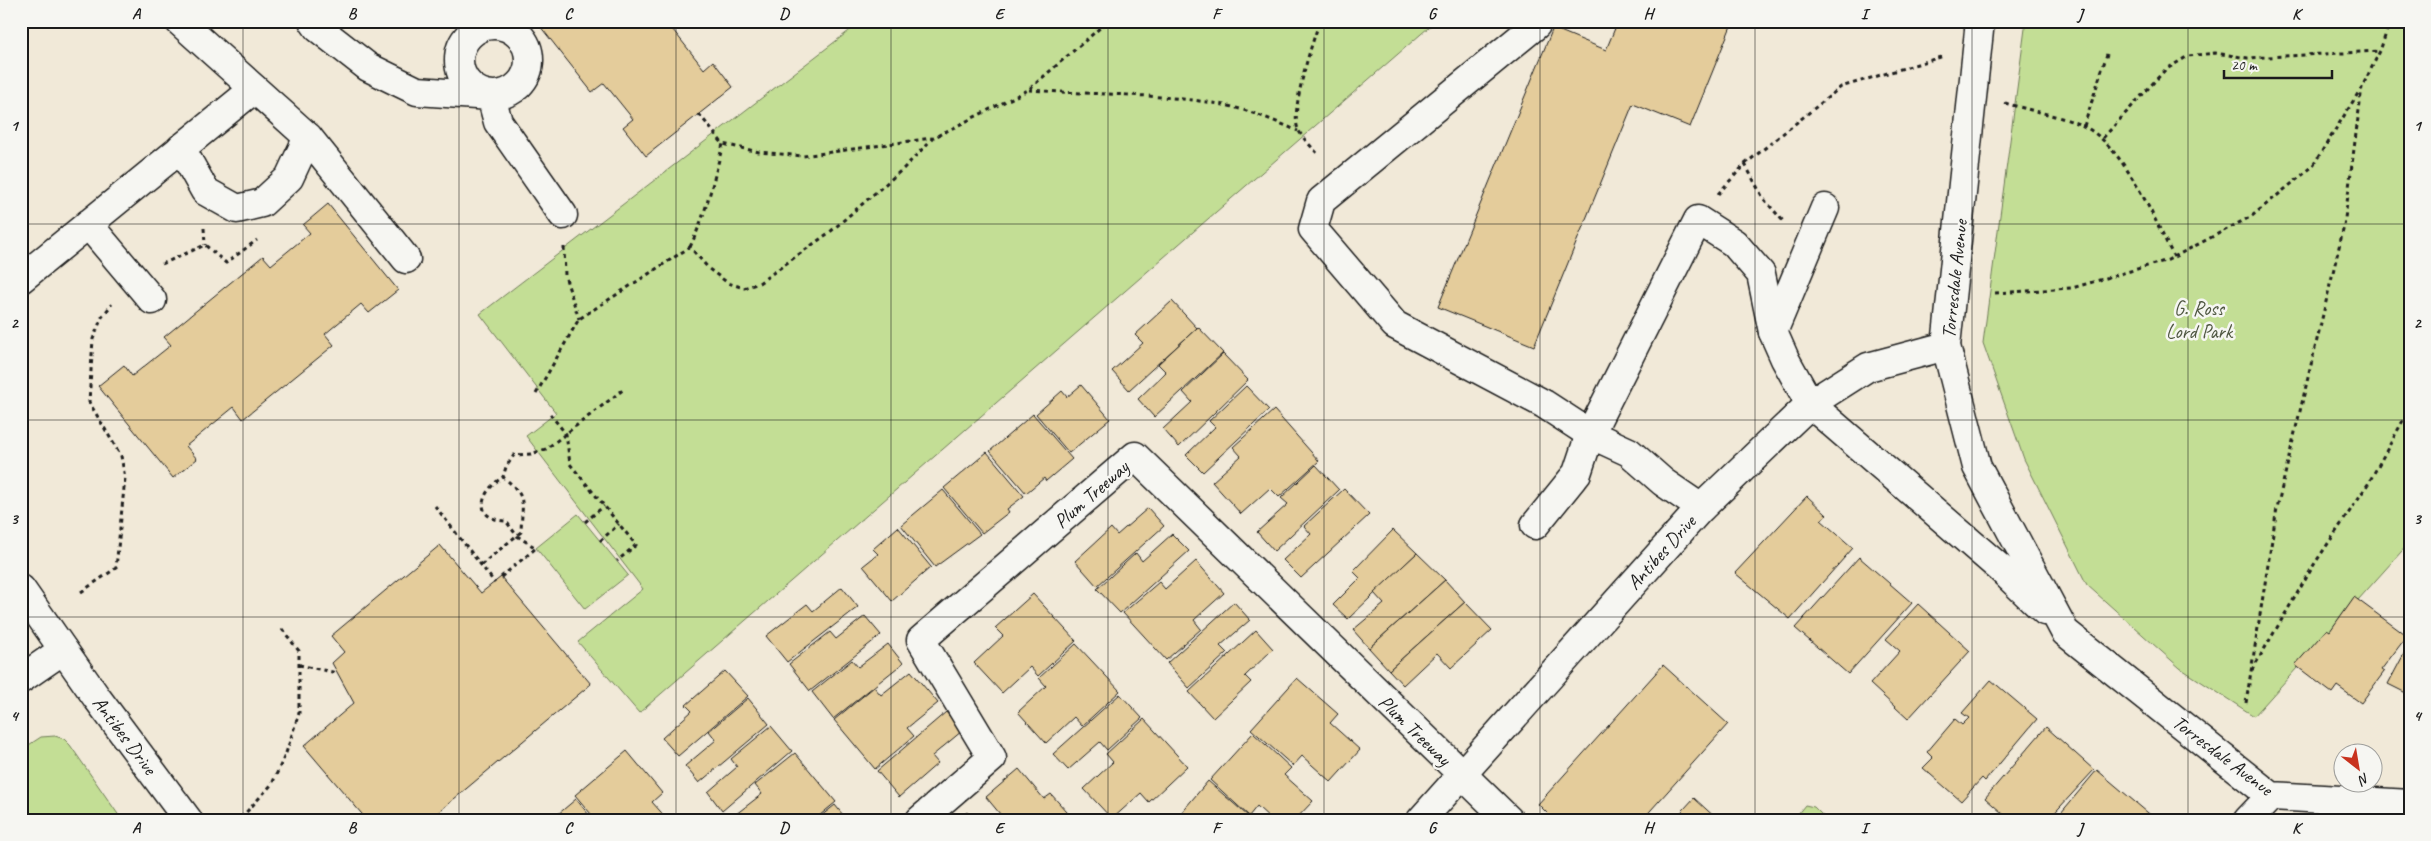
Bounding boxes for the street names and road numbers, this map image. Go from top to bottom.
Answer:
street label: Torresdale Avenue [1936,217,1973,340]
street label: Plum Treeway [1049,454,1135,534]
street label: Antibes Drive [1621,509,1702,595]
street label: Plum Treeway [1373,690,1457,772]
street label: Antibes Drive [87,691,163,781]
street label: Torresdale Avenue [2168,710,2279,802]

